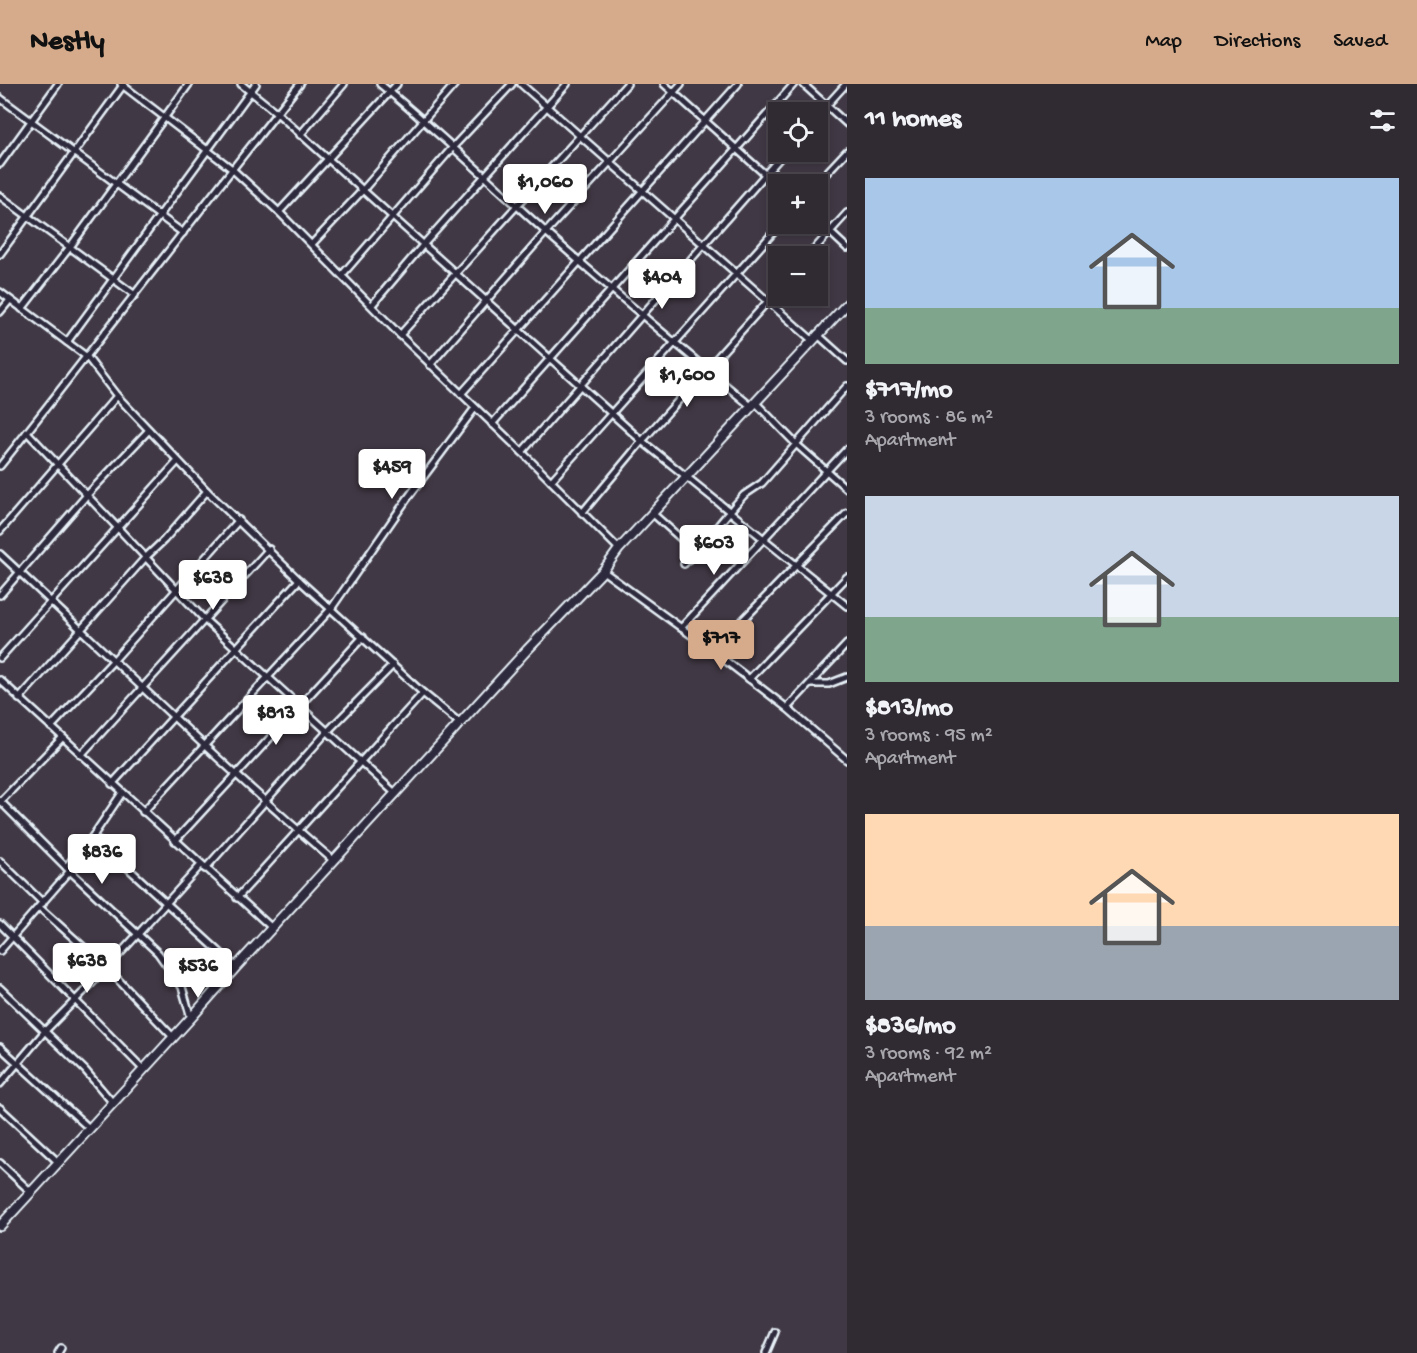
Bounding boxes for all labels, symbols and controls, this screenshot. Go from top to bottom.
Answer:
text: Nestly [30,26,104,59]
text: Map [1145,30,1182,55]
text: Directions [1215,30,1300,55]
text: Saved [1333,30,1387,55]
map controls [768,102,828,306]
button: locate [768,102,828,162]
icon: filters [1366,104,1399,137]
text: 11 homes [865,105,961,136]
pin: $1,060 [496,164,594,215]
text: $1,060 [517,172,573,195]
button: + [768,174,828,234]
icon: home [1078,217,1186,325]
button: − [768,246,828,306]
pin: $404 [626,259,698,310]
text: $404 [642,267,682,290]
pin: $1,600 [638,357,736,408]
text: $1,600 [659,365,715,388]
text: $717/mo [865,376,952,407]
text: 3 rooms · 86 m² [865,407,993,430]
text: Apartment [865,430,955,453]
pin: $459 [356,449,428,500]
text: $459 [373,457,411,480]
pin: $603 [678,525,750,576]
text: $603 [694,533,734,556]
icon: home [1078,535,1186,643]
pin: $638 [177,560,249,611]
text: $638 [193,568,233,591]
pin: $717 [685,620,757,671]
text: $717 [702,628,740,651]
text: $813/mo [865,694,953,725]
pin: $813 [240,695,312,746]
text: $813 [257,703,295,726]
text: 3 rooms · 95 m² [865,725,993,748]
text: Apartment [865,748,955,771]
pin: $836 [66,834,138,885]
text: $836 [82,842,122,865]
icon: home [1078,853,1186,961]
pin: $638 [51,943,123,994]
pin: $536 [162,948,234,999]
text: $638 [67,951,107,974]
text: $536 [178,956,218,979]
text: $836/mo [865,1012,956,1043]
text: 3 rooms · 92 m² [865,1043,992,1066]
text: Apartment [865,1066,955,1089]

